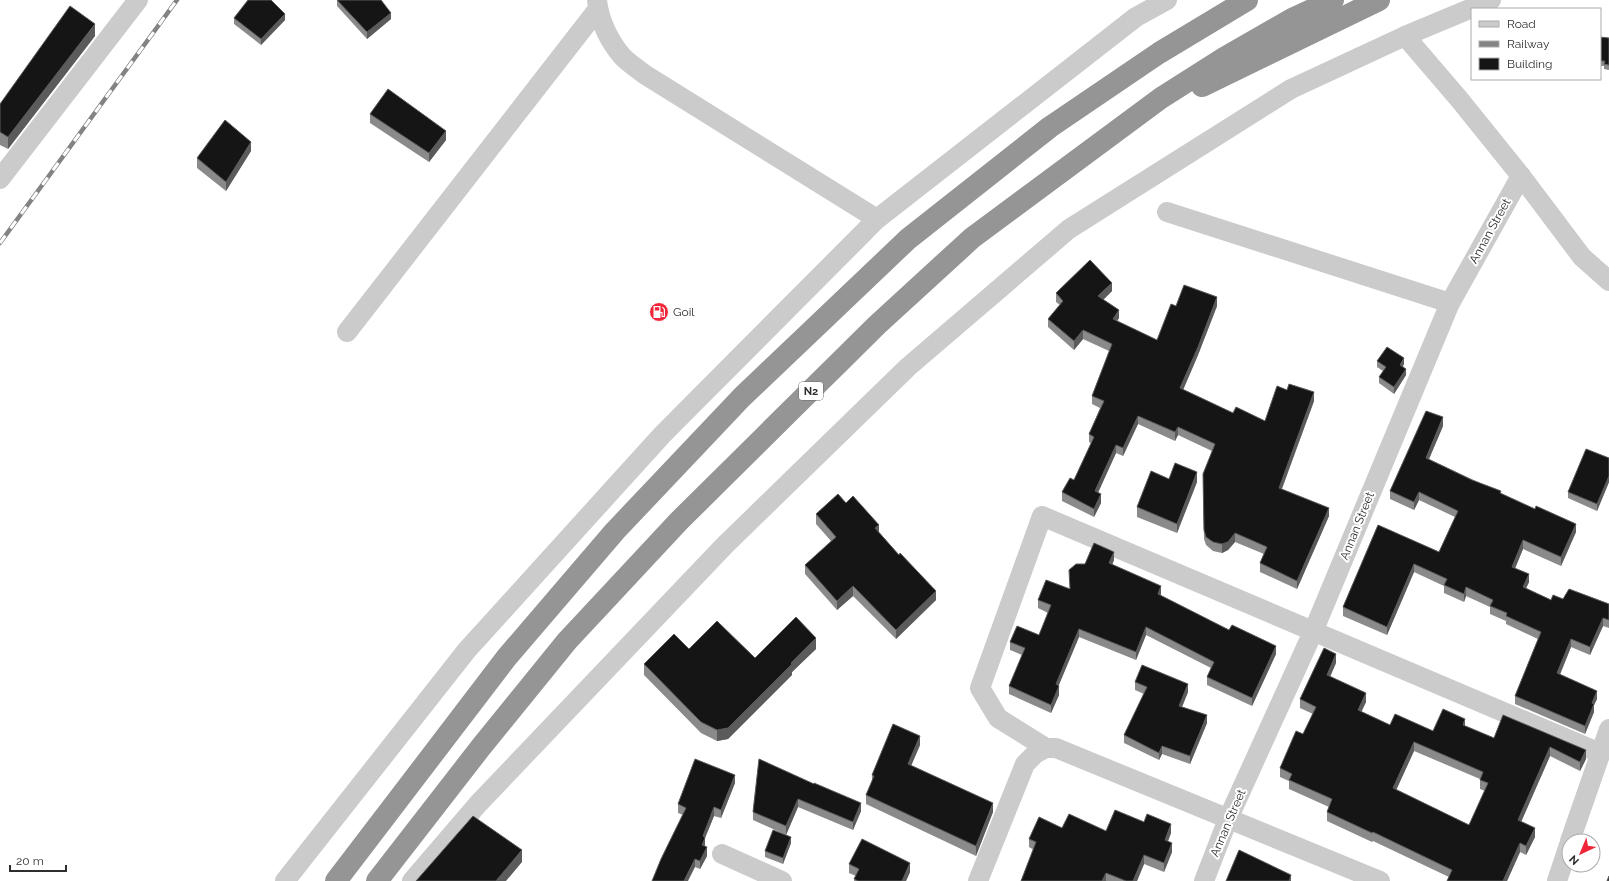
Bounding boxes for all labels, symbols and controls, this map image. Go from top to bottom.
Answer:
legend [1471,8,1601,80]
text: Road [1507,17,1536,31]
text: Railway [1507,37,1550,51]
text: Building [1507,57,1553,71]
street label: Annan Street [1466,196,1514,266]
fuel station icon: Goil [648,301,670,323]
place label: Goil [673,305,695,319]
road number: N2 [799,382,823,400]
street label: Annan Street [1337,490,1377,562]
street label: Annan Street [1207,787,1249,859]
north arrow [1561,833,1601,873]
scale bar [10,847,66,873]
text: N [1567,852,1582,867]
text: 20 m [16,854,44,868]

